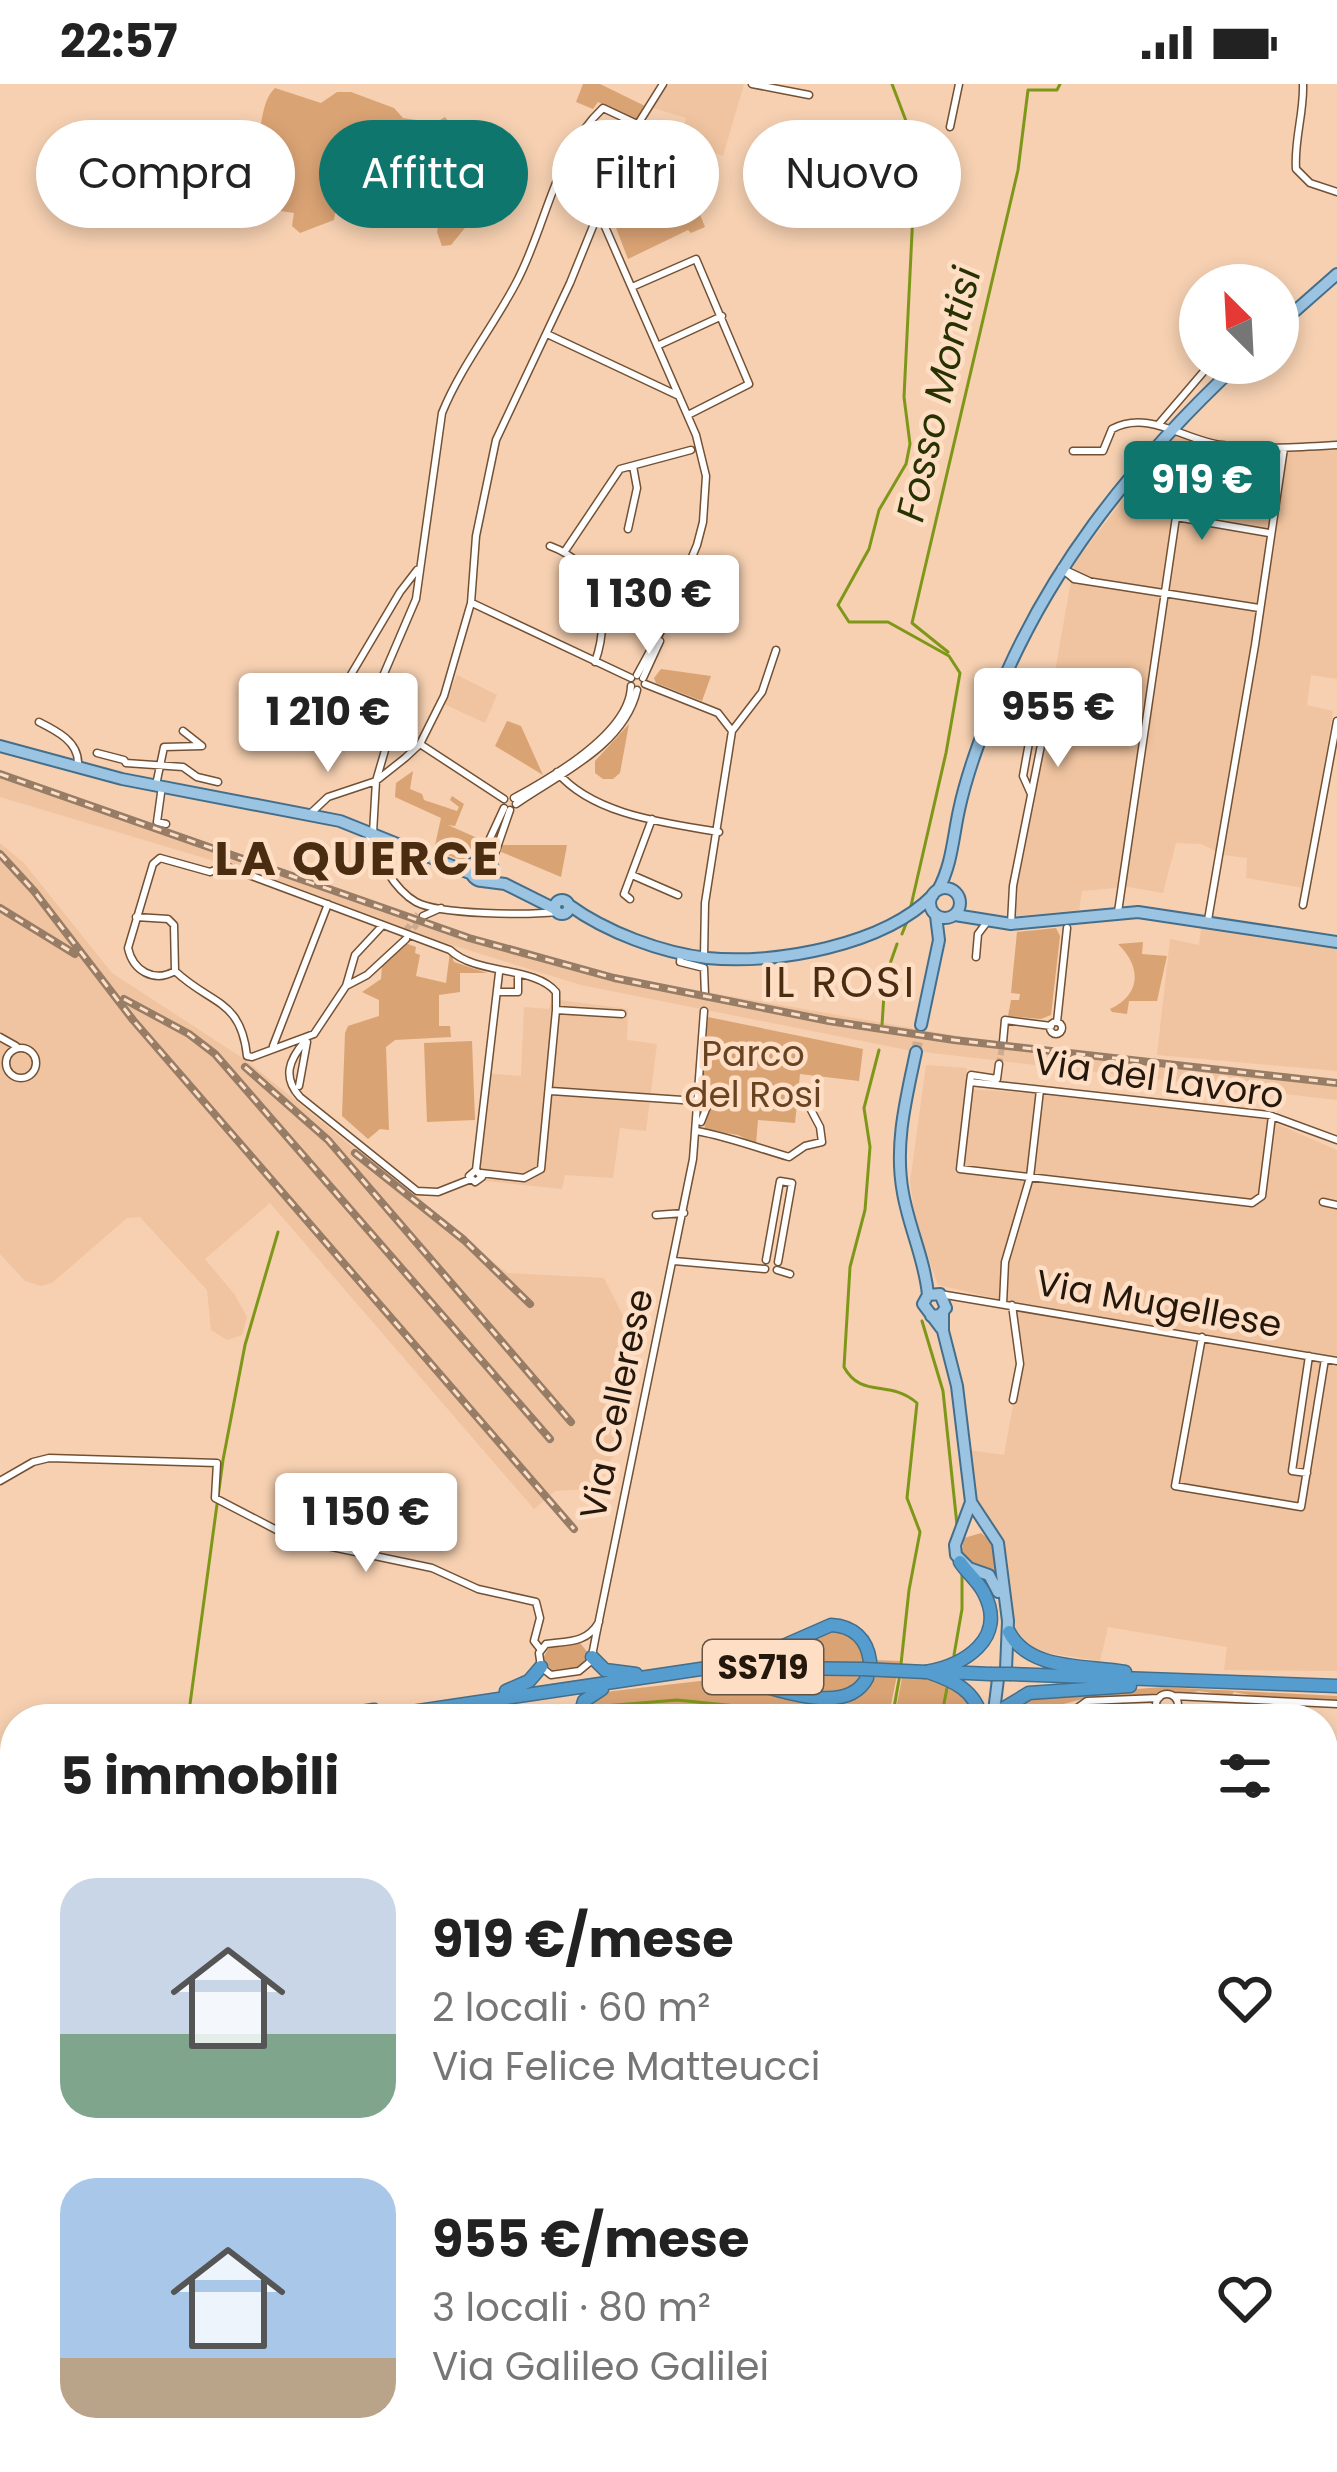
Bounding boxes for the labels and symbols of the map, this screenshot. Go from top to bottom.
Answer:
water label: Fosso Montisi [883,260,995,527]
north arrow [1179,264,1299,384]
pin: 919 € [1118,441,1286,543]
pin: 1 130 € [538,555,760,657]
pin: 955 € [974,668,1142,770]
pin: 1 210 € [217,673,439,775]
district label: LA QUERCE [215,825,501,892]
district label: IL ROSI [763,953,917,1012]
park label: Parco del Rosi [684,1028,822,1120]
street label: Via del Lavoro [1031,1036,1287,1121]
street label: Via Mugellese [1032,1257,1286,1350]
street label: Via Cellerese [567,1284,666,1524]
pin: 1 150 € [255,1473,477,1575]
road number: SS719 [703,1640,823,1694]

